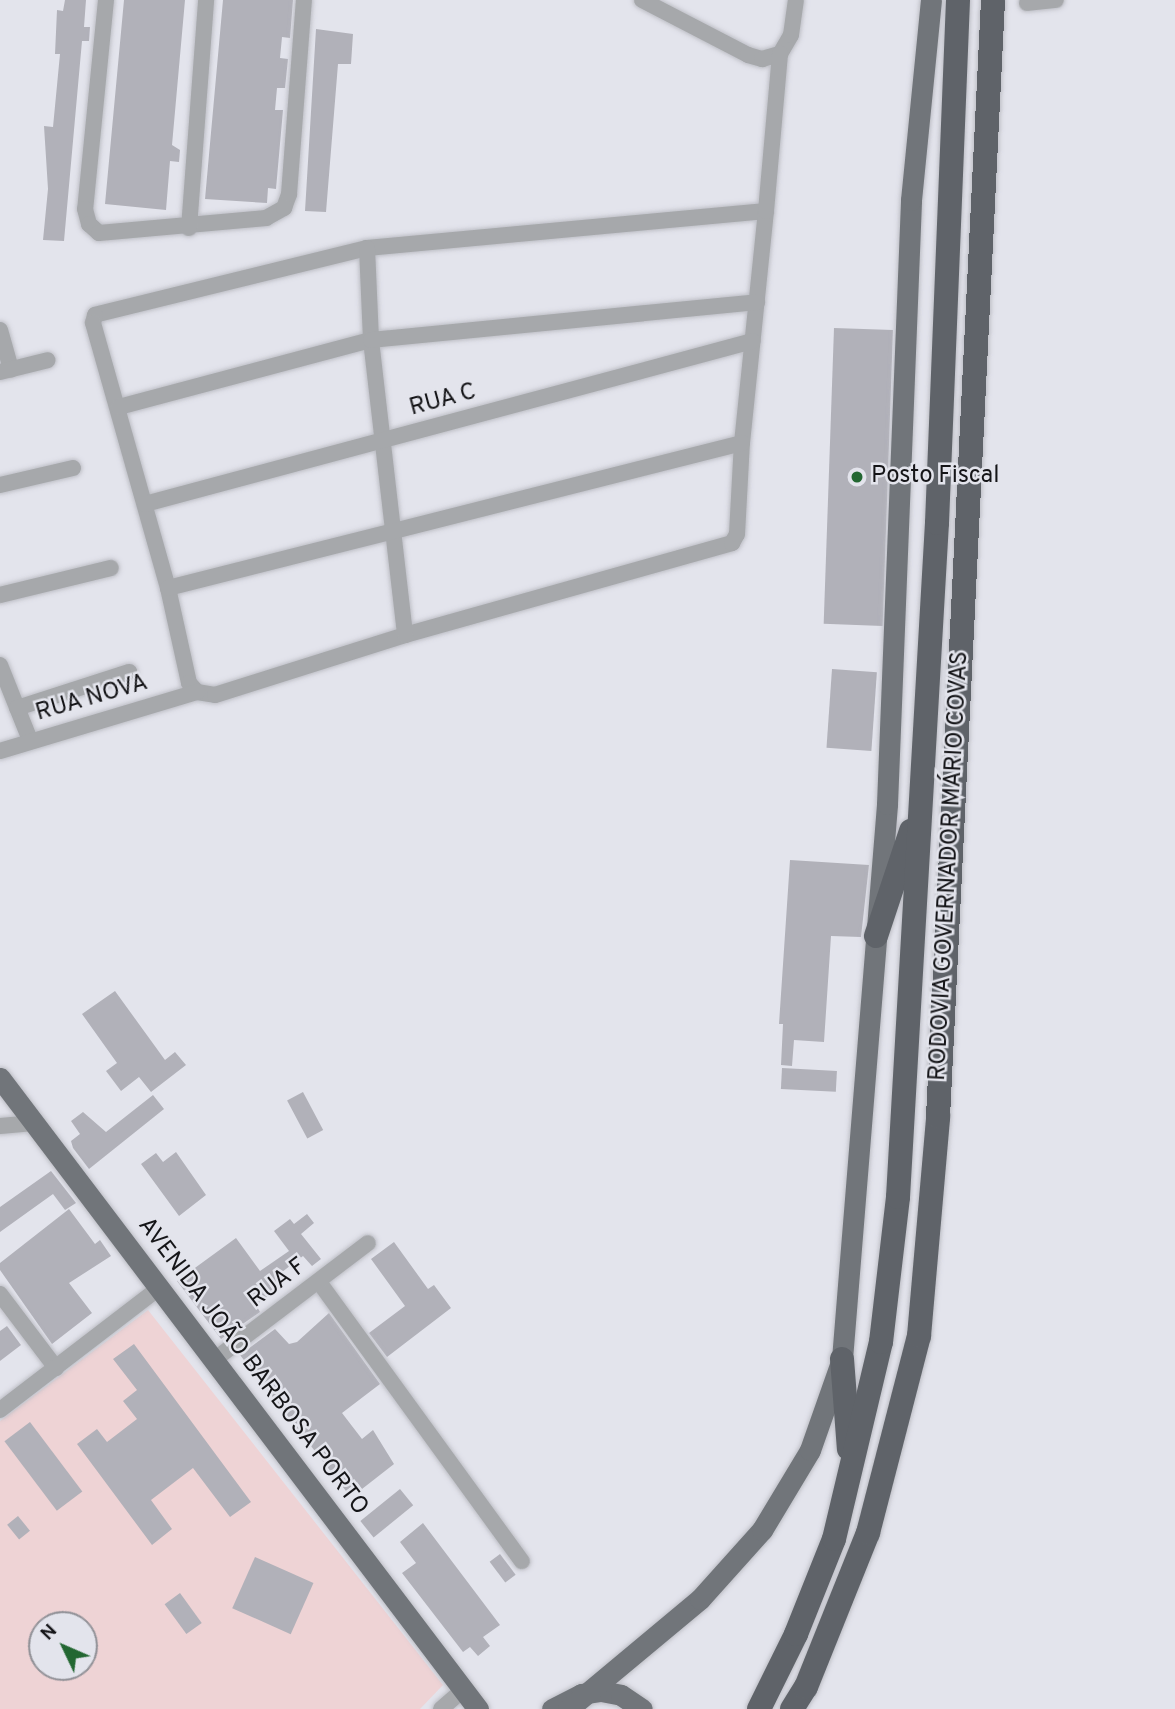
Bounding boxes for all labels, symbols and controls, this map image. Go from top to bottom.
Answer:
street label: RUA C [406,378,480,424]
place label: Posto Fiscal [871,463,999,491]
marker: Posto Fiscal [849,469,865,485]
street label: RODOVIA GOVERNADOR MÁRIO COVAS [924,650,976,1082]
street label: RUA NOVA [32,669,152,729]
street label: AVENIDA JOÃO BARBOSA PORTO [130,1212,374,1522]
street label: RUA F [243,1252,313,1316]
north arrow [28,1611,98,1681]
text: N [36,1620,63,1646]

